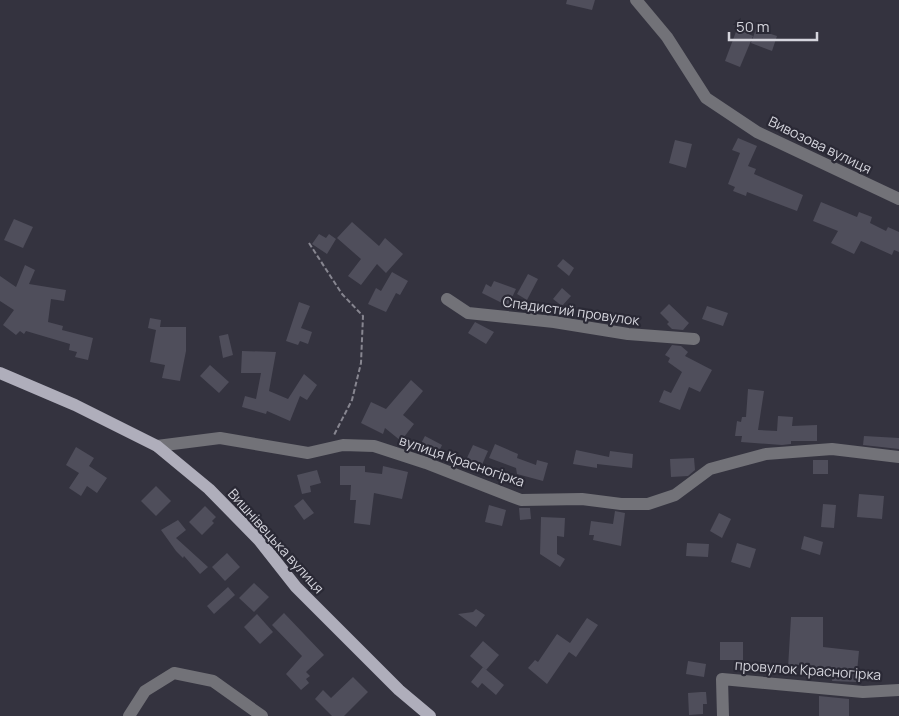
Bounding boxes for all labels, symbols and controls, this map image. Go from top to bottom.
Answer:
scale bar [729,10,816,42]
text: 50 m [736,16,770,37]
street label: Вивозова вулиця [765,111,875,178]
street label: Спадистий провулок [501,291,642,330]
street label: вулиця Красногірка [397,430,527,491]
street label: Вишнівецька вулиця [224,484,329,597]
street label: провулок Красногірка [734,655,882,684]

